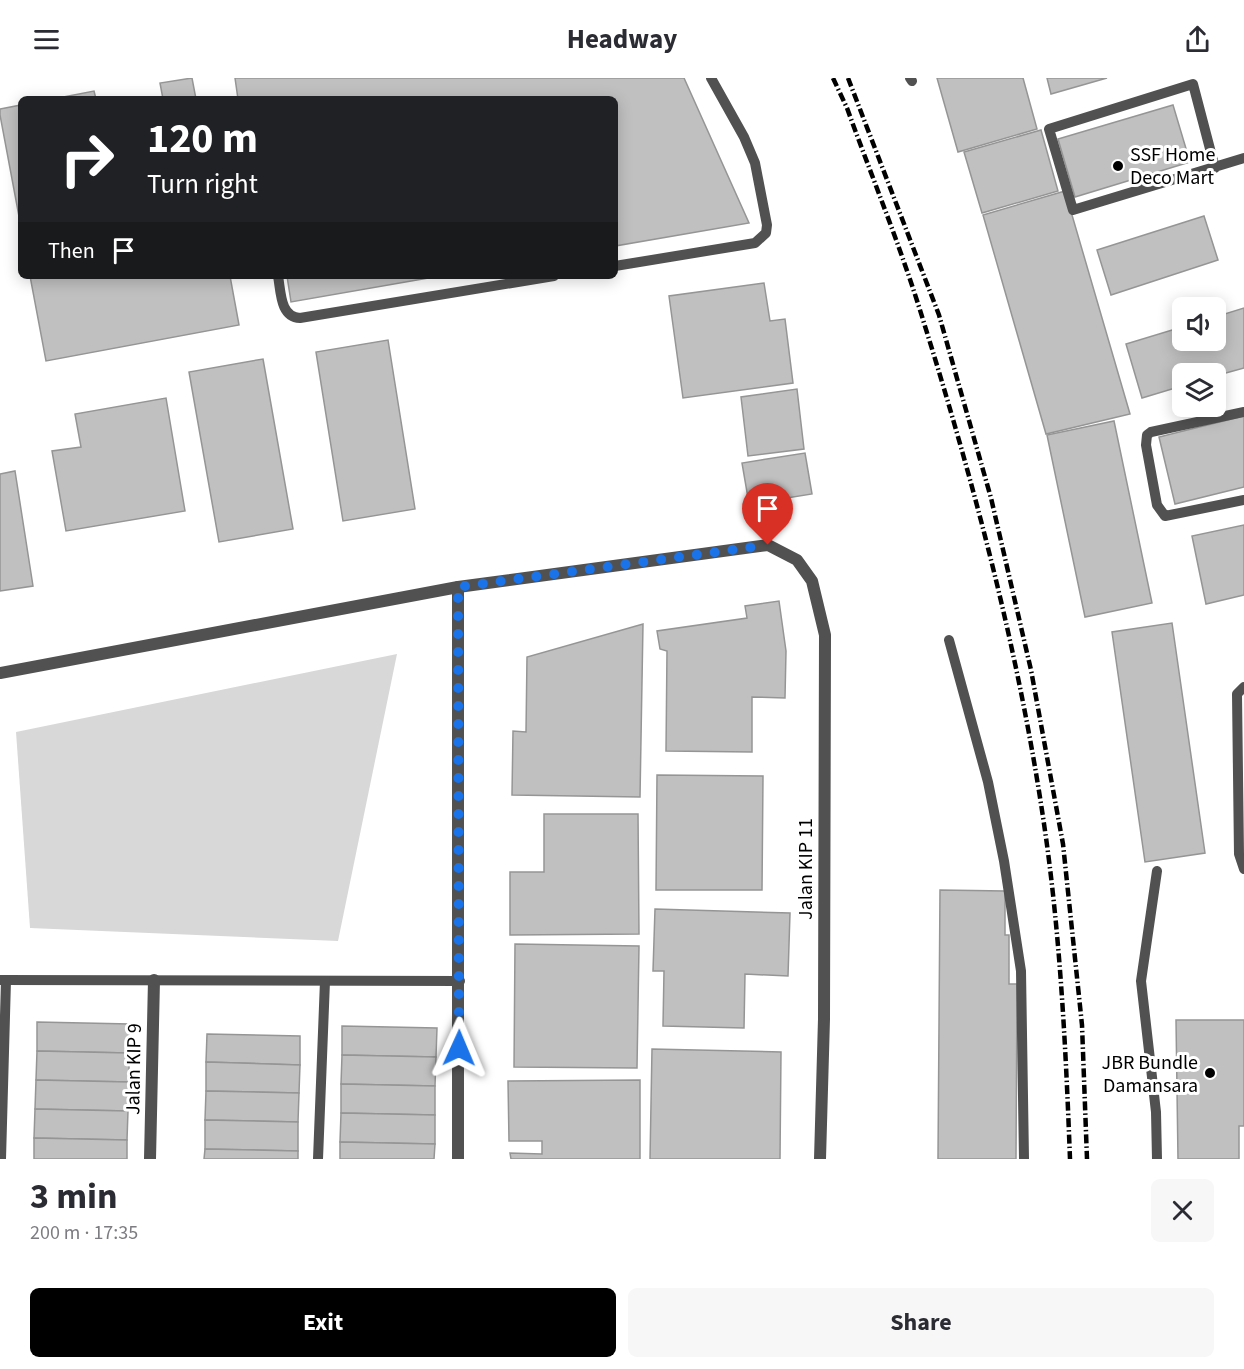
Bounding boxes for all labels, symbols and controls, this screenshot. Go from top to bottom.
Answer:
text: Headway [567,20,677,59]
icon: menu [30,23,63,56]
icon: share [1181,23,1214,56]
text: 120 m [147,109,258,169]
icon: right [48,120,126,198]
place label: SSF Home Deco Mart [1130,141,1215,192]
marker: SSF Home Deco Mart [1111,159,1125,173]
text: Turn right [147,165,258,204]
icon: arrive [107,234,140,267]
text: Then [48,235,95,267]
map controls [1172,297,1226,417]
button: sound [1172,297,1226,351]
button: layers [1172,363,1226,417]
pin [742,483,793,545]
icon: arrive [751,492,784,525]
street label: Jalan KIP 11 [792,818,820,920]
position arrow [427,1016,491,1080]
street label: Jalan KIP 9 [119,1023,149,1115]
place label: JBR Bundle Damansara [1102,1049,1198,1100]
marker: JBR Bundle Damansara [1203,1066,1217,1080]
text: 3 min [30,1171,118,1222]
button: close [1151,1179,1214,1242]
text: 200 m · 17:35 [30,1219,138,1247]
button: Exit [30,1288,616,1357]
button: Share [628,1288,1214,1357]

